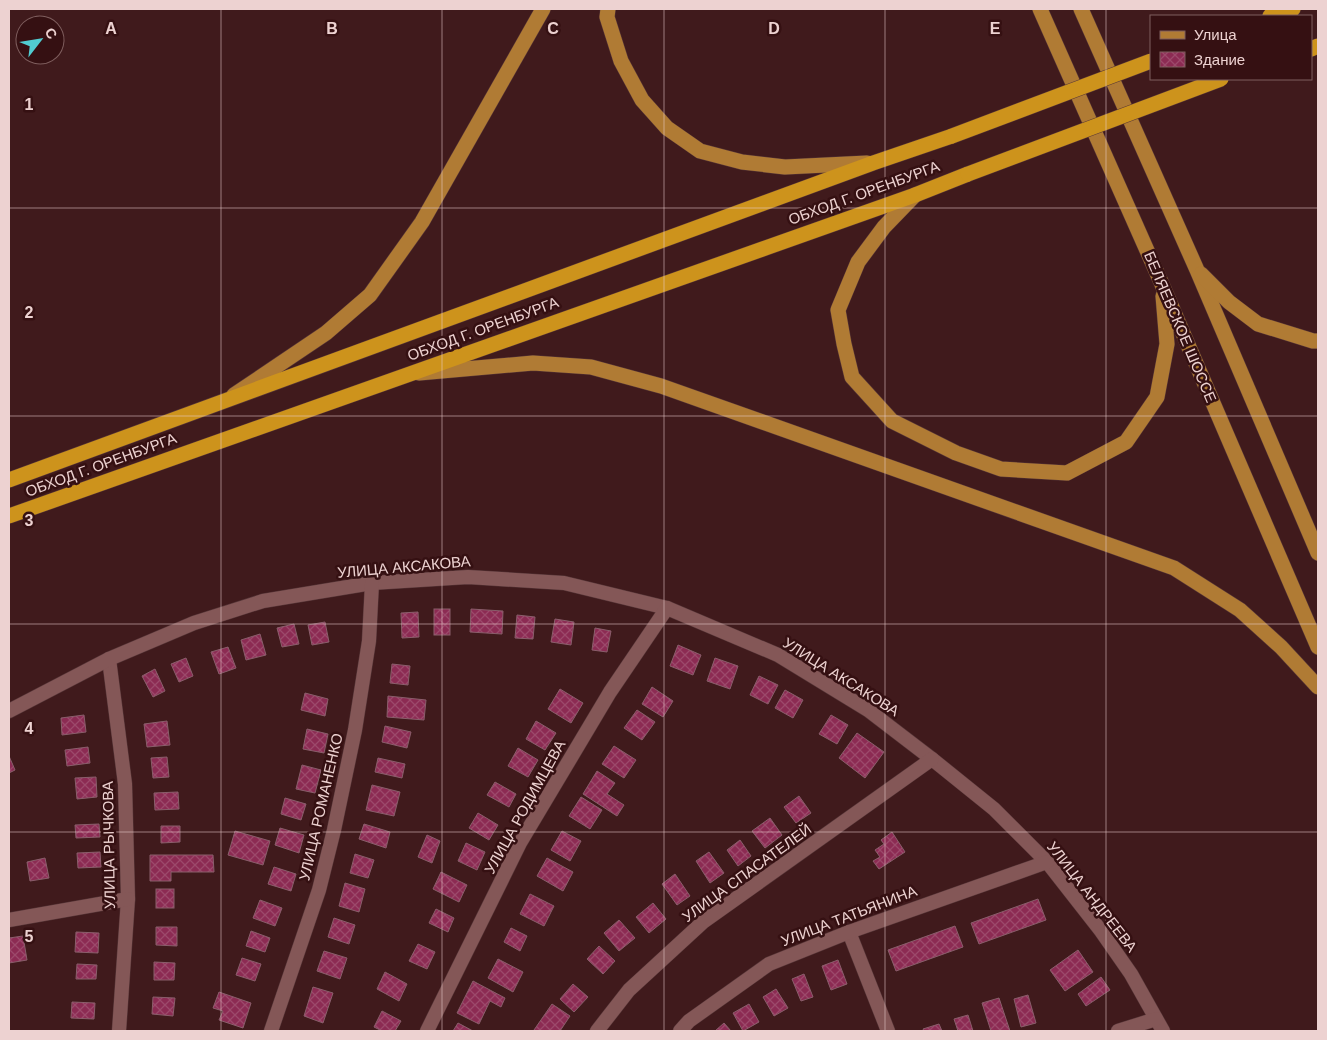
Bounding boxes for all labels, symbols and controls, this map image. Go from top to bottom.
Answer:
north arrow [15,15,65,65]
legend [1150,15,1312,80]
text: A [105,20,117,37]
text: B [326,20,338,37]
text: C [547,20,559,37]
text: D [768,20,780,37]
text: E [990,20,1001,37]
text: С [42,25,61,42]
text: Улица [1194,26,1237,43]
text: Здание [1194,51,1245,68]
text: 1 [25,96,34,113]
street label: ОБХОД Г. ОРЕНБУРГА [786,157,942,228]
street label: БЕЛЯЕВСКОЕ ШОССЕ [1141,249,1220,405]
street label: ОБХОД Г. ОРЕНБУРГА [405,293,561,364]
text: 2 [25,304,34,321]
street label: ОБХОД Г. ОРЕНБУРГА [23,429,179,500]
text: 3 [25,512,34,529]
street label: УЛИЦА АКСАКОВА [337,552,471,581]
street label: УЛИЦА АКСАКОВА [780,634,902,719]
text: 4 [25,720,34,737]
street label: УЛИЦА РОМАНЕНКО [295,732,346,882]
street label: УЛИЦА РОДИМЦЕВА [481,737,568,876]
street label: УЛИЦА РЫЧКОВА [99,781,118,909]
street label: УЛИЦА СПАСАТЕЛЕЙ [679,820,815,925]
street label: УЛИЦА АНДРЕЕВА [1044,838,1141,955]
street label: УЛИЦА ТАТЬЯНИНА [779,882,919,949]
text: 5 [25,928,34,945]

